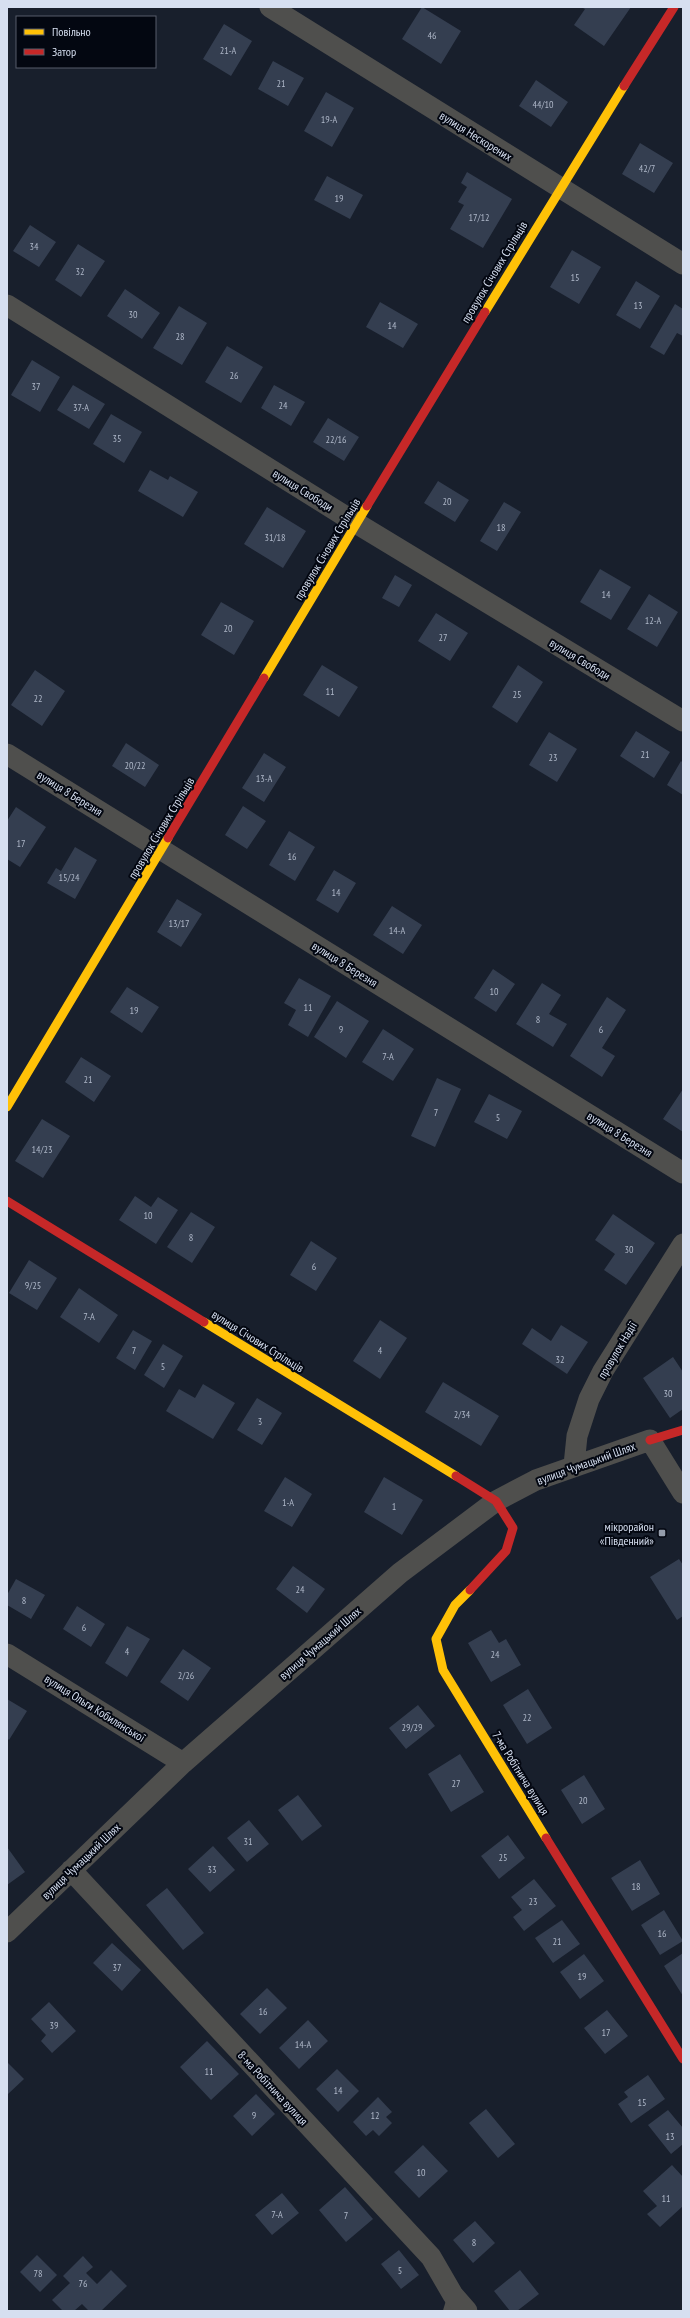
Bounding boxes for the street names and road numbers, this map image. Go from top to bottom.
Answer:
street label: вулиця Нескорених [437,108,515,164]
street label: провулок Січових Стрільців [458,218,530,326]
street label: вулиця Свободи [270,466,336,514]
street label: провулок Січових Стрільців [291,495,363,603]
street label: вулиця Свободи [547,635,613,683]
street label: вулиця 8 Березня [35,767,106,819]
street label: провулок Січових Стрільців [125,774,197,882]
street label: вулиця 8 Березня [310,938,381,990]
street label: вулиця 8 Березня [585,1108,656,1160]
street label: вулиця Січових Стрільців [209,1307,307,1376]
street label: провулок Надії [594,1319,640,1381]
street label: вулиця Чумацький Шлях [535,1438,637,1488]
street label: вулиця Чумацький Шлях [276,1603,364,1683]
street label: вулиця Ольги Кобилянської [42,1671,148,1745]
street label: 7-ма Робітнича вулиця [489,1728,553,1818]
street label: вулиця Чумацький Шлях [39,1820,124,1902]
street label: 8-ма Робітнича вулиця [235,2048,312,2129]

